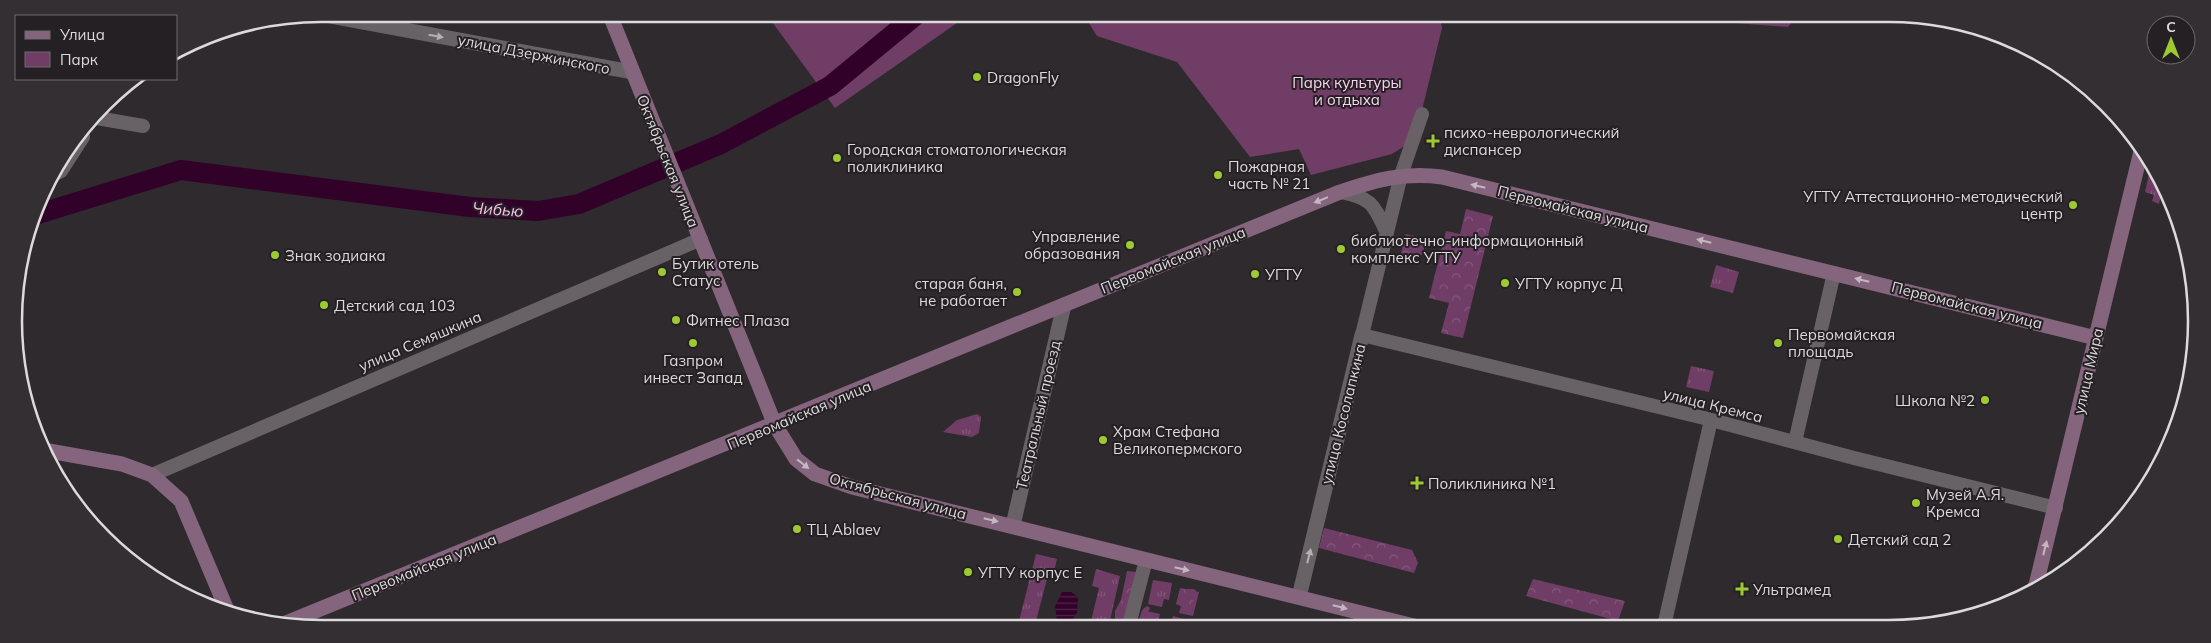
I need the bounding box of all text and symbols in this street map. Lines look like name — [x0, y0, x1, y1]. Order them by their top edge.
legend — [15, 15, 178, 80]
north arrow — [2146, 15, 2196, 65]
text: С — [2166, 18, 2176, 36]
text: Улица — [59, 25, 105, 44]
street label: улица Дзержинского — [456, 30, 612, 78]
one-way arrow — [429, 32, 445, 40]
text: Парк — [60, 50, 99, 69]
place label: DragonFly — [987, 68, 1059, 87]
marker: DragonFly — [971, 71, 983, 83]
park label: Парк культуры и отдыха — [1292, 73, 1402, 109]
street label: Октябрьская улица — [633, 92, 703, 230]
place label: психо-неврологический диспансер — [1444, 123, 1620, 159]
marker: психо-неврологический диспансер — [1426, 134, 1440, 148]
place label: Городская стоматологическая поликлиника — [847, 140, 1067, 176]
marker: Городская стоматологическая поликлиника — [831, 152, 843, 164]
place label: Пожарная часть № 21 — [1228, 157, 1310, 193]
marker: Пожарная часть № 21 — [1212, 169, 1224, 181]
street label: Первомайская улица — [1496, 181, 1650, 237]
one-way arrow — [1471, 182, 1486, 190]
place label: УГТУ Аттестационно-методический центр — [1802, 187, 2063, 223]
one-way arrow — [1314, 196, 1328, 204]
water label: Чибью — [472, 197, 524, 221]
marker: УГТУ Аттестационно-методический центр — [2067, 199, 2079, 211]
street label: Первомайская улица — [1098, 222, 1248, 298]
place label: Управление образования — [1024, 227, 1120, 263]
place label: библиотечно-информационный комплекс УГТУ — [1351, 231, 1584, 267]
one-way arrow — [1697, 237, 1712, 245]
marker: Управление образования — [1124, 239, 1136, 251]
marker: библиотечно-информационный комплекс УГТУ — [1335, 243, 1347, 255]
place label: Знак зодиака — [285, 246, 386, 265]
marker: Знак зодиака — [269, 249, 281, 261]
place label: Бутик отель Статус — [672, 254, 759, 290]
place label: УГТУ — [1264, 265, 1302, 284]
marker: Бутик отель Статус — [656, 266, 668, 278]
marker: УГТУ — [1249, 268, 1261, 280]
place label: старая баня, не работает — [914, 274, 1007, 310]
place label: УГТУ корпус Д — [1514, 274, 1623, 293]
one-way arrow — [1855, 276, 1870, 284]
marker: УГТУ корпус Д — [1499, 277, 1511, 289]
street label: Первомайская улица — [1890, 277, 2044, 333]
marker: старая баня, не работает — [1011, 286, 1023, 298]
place label: Детский сад 103 — [334, 296, 455, 315]
marker: Детский сад 103 — [318, 299, 330, 311]
street label: улица Семяшкина — [356, 307, 484, 375]
place label: Фитнес Плаза — [686, 311, 790, 330]
marker: Фитнес Плаза — [670, 314, 682, 326]
place label: Первомайская площадь — [1788, 325, 1895, 361]
street label: улица Мира — [2069, 326, 2107, 416]
marker: Газпром инвест Запад — [687, 337, 699, 349]
marker: Первомайская площадь — [1772, 337, 1784, 349]
street label: Театральный проезд — [1012, 339, 1064, 491]
street label: улица Косолапкина — [1316, 342, 1370, 486]
place label: Газпром инвест Запад — [643, 351, 743, 387]
street label: Первомайская улица — [724, 376, 874, 454]
street label: улица Кремса — [1661, 383, 1765, 427]
place label: Школа №2 — [1895, 391, 1975, 410]
marker: Школа №2 — [1979, 394, 1991, 406]
place label: Храм Стефана Великопермского — [1113, 422, 1242, 458]
marker: Храм Стефана Великопермского — [1097, 434, 1109, 446]
one-way arrow — [796, 459, 810, 469]
street label: Октябрьская улица — [827, 469, 969, 523]
place label: Поликлиника №1 — [1428, 474, 1556, 493]
marker: Поликлиника №1 — [1410, 476, 1424, 490]
place label: Музей А.Я. Кремса — [1926, 485, 2004, 521]
marker: Музей А.Я. Кремса — [1910, 497, 1922, 509]
one-way arrow — [983, 516, 998, 524]
place label: ТЦ Ablaev — [807, 520, 881, 539]
marker: ТЦ Ablaev — [791, 523, 803, 535]
street label: Первомайская улица — [349, 529, 499, 605]
place label: Детский сад 2 — [1848, 530, 1951, 549]
marker: Детский сад 2 — [1832, 533, 1844, 545]
one-way arrow — [2042, 541, 2050, 556]
one-way arrow — [1305, 548, 1313, 563]
place label: УГТУ корпус Е — [977, 563, 1083, 582]
one-way arrow — [1175, 565, 1190, 573]
marker: УГТУ корпус Е — [962, 566, 974, 578]
place label: Ультрамед — [1752, 580, 1831, 599]
marker: Ультрамед — [1735, 582, 1749, 596]
one-way arrow — [1333, 603, 1348, 611]

